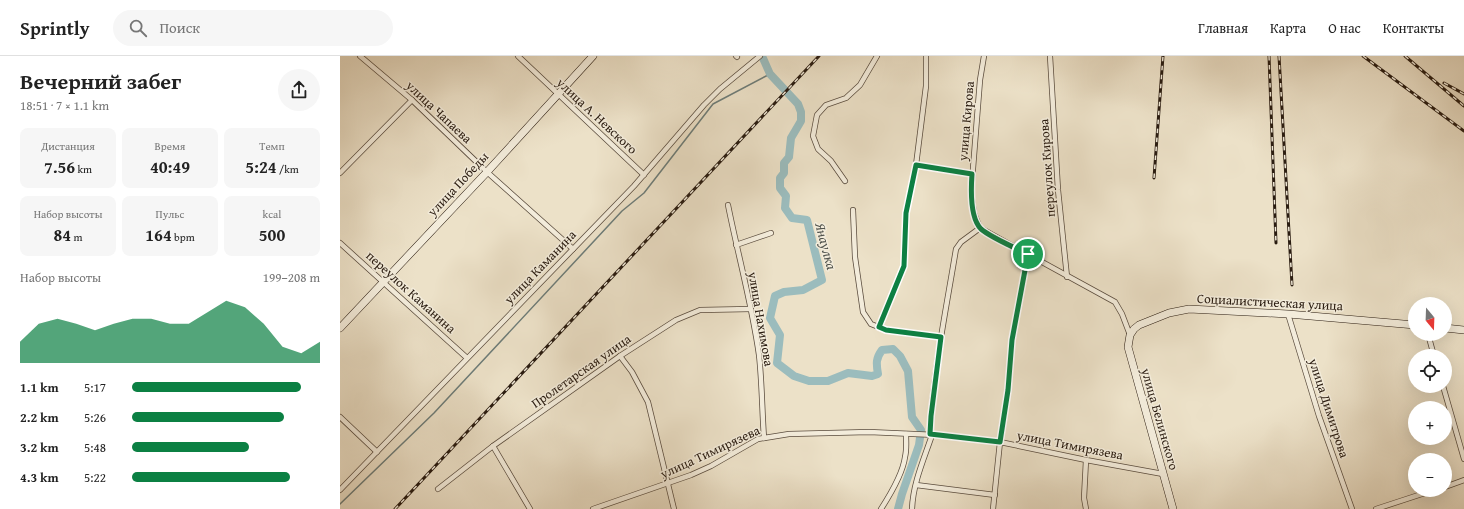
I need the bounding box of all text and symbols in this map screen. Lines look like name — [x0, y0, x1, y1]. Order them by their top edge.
search box — [113, 10, 393, 46]
text: Sprintly — [20, 14, 89, 42]
icon: search — [127, 17, 149, 39]
text: Поиск — [159, 17, 200, 38]
text: Главная — [1198, 18, 1248, 38]
text: Карта — [1270, 18, 1306, 38]
text: О нас — [1328, 18, 1361, 38]
text: Контакты — [1383, 18, 1444, 38]
text: Вечерний забег — [20, 65, 181, 97]
button: share — [278, 69, 320, 111]
street label: улица А. Невского — [552, 73, 642, 159]
street label: улица Чапаева — [401, 76, 477, 148]
street label: улица Кирова — [953, 80, 979, 163]
text: 18:51 · 7 × 1.1 km — [20, 96, 109, 115]
street label: переулок Кирова — [1034, 117, 1060, 218]
text: Дистанция — [41, 138, 95, 154]
text: Время — [155, 138, 185, 154]
text: Темп — [259, 138, 285, 154]
street label: улица Победы — [422, 148, 493, 221]
text: 7.56 — [44, 154, 75, 179]
text: 40:49 — [150, 154, 190, 179]
text: 5:24 — [245, 154, 277, 179]
text: km — [75, 161, 92, 177]
text: /km — [277, 161, 299, 177]
text: Набор высоты — [34, 206, 102, 222]
text: Пульс — [156, 206, 184, 222]
text: kcal — [263, 206, 281, 222]
water label: Янаулка — [810, 219, 842, 272]
text: 84 — [53, 222, 71, 247]
text: 164 — [145, 222, 172, 247]
text: 500 — [259, 222, 285, 247]
street label: улица Каманина — [499, 225, 581, 309]
text: m — [71, 229, 83, 245]
text: bpm — [172, 229, 195, 245]
pin — [1011, 237, 1045, 271]
icon: arrive — [1017, 243, 1039, 265]
street label: переулок Каманина — [362, 246, 461, 338]
text: Набор высоты — [20, 268, 101, 287]
text: 199–208 m — [263, 268, 320, 287]
street label: улица Нахимова — [743, 269, 779, 369]
street label: Социалистическая улица — [1197, 289, 1344, 315]
north arrow — [1408, 297, 1452, 341]
map controls — [1408, 297, 1452, 497]
street label: Пролетарская улица — [527, 329, 635, 413]
button: locate — [1408, 349, 1452, 393]
street label: улица Димитрова — [1304, 355, 1354, 461]
street label: улица Белинского — [1136, 365, 1184, 473]
text: 1.1 km — [20, 378, 59, 397]
text: 5:17 — [84, 378, 106, 397]
button: + — [1408, 401, 1452, 445]
text: 2.2 km — [20, 408, 59, 427]
text: 5:26 — [84, 408, 106, 427]
street label: улица Тимирязева — [656, 420, 764, 484]
street label: улица Тимирязева — [1014, 425, 1126, 465]
text: 3.2 km — [20, 438, 59, 457]
text: 5:48 — [84, 438, 106, 457]
button: − — [1408, 453, 1452, 497]
text: 4.3 km — [20, 468, 59, 487]
text: 5:22 — [84, 468, 106, 487]

